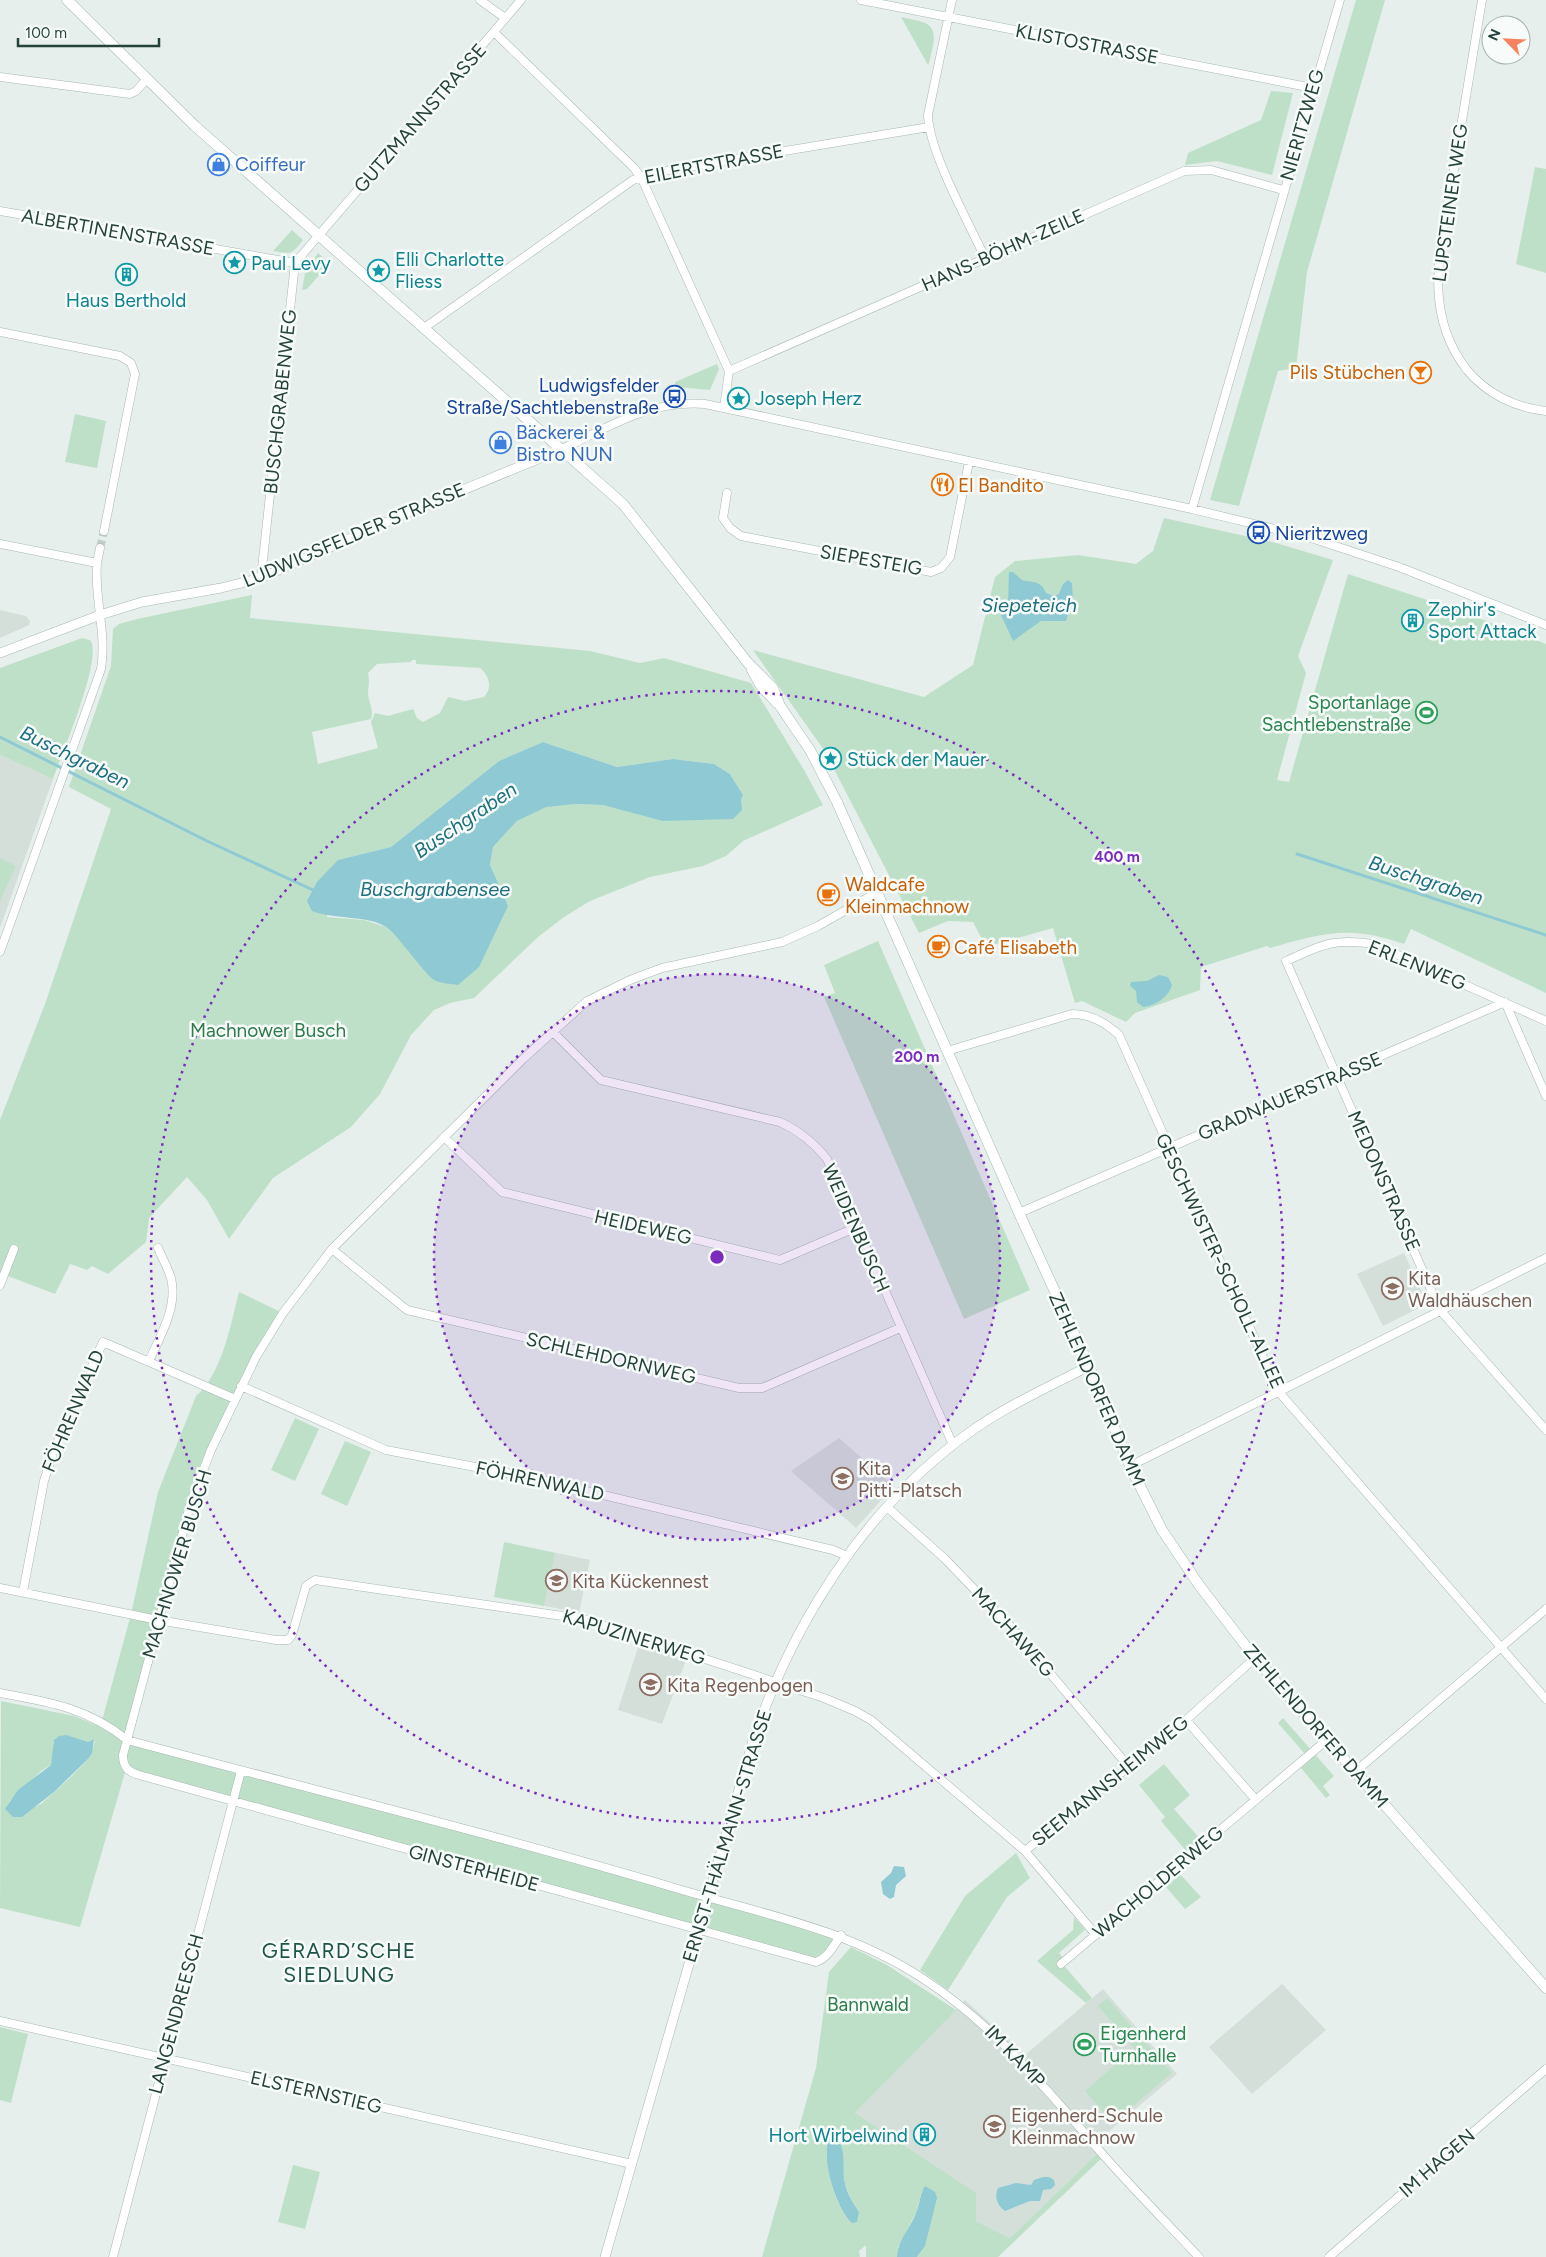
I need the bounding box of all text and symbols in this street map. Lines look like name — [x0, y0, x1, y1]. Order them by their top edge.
scale bar — [18, 15, 159, 47]
north arrow — [1481, 15, 1531, 65]
street label: KLISTOSTRASSE — [1014, 19, 1160, 69]
text: 100 m — [25, 24, 67, 42]
text: N — [1485, 27, 1505, 43]
street label: GUTZMANNSTRASSE — [349, 39, 491, 197]
street label: NIERITZWEG — [1275, 67, 1329, 183]
street label: LUPSTEINER WEG — [1428, 123, 1472, 283]
street label: EILERTSTRASSE — [642, 139, 786, 189]
shop icon: Coiffeur — [207, 152, 231, 176]
place label: Coiffeur — [235, 153, 306, 176]
street label: ALBERTINENSTRASSE — [20, 204, 216, 260]
street label: HANS-BÖHM-ZEILE — [918, 204, 1088, 296]
place label: Elli Charlotte Fliess — [395, 248, 504, 293]
place icon: Paul Levy — [223, 251, 247, 275]
place label: Paul Levy — [251, 252, 331, 275]
place icon: Elli Charlotte Fliess — [367, 258, 391, 282]
building icon: Haus Berthold — [114, 262, 138, 286]
place label: Haus Berthold — [66, 289, 186, 312]
street label: BUSCHGRABENWEG — [259, 309, 301, 495]
bar icon: Pils Stübchen — [1409, 360, 1433, 384]
place label: Pils Stübchen — [1289, 361, 1405, 384]
place label: Ludwigsfelder Straße/Sachtlebenstraße — [446, 374, 660, 419]
bus stop icon: Ludwigsfelder Straße/Sachtlebenstraße — [663, 384, 687, 408]
place icon: Joseph Herz — [727, 386, 751, 410]
place label: Joseph Herz — [755, 387, 862, 410]
place label: Bäckerei & Bistro NUN — [516, 421, 613, 466]
shop icon: Bäckerei & Bistro NUN — [488, 431, 512, 455]
restaurant icon: El Bandito — [930, 473, 954, 497]
place label: El Bandito — [958, 474, 1044, 497]
street label: LUDWIGSFELDER STRASSE — [239, 478, 469, 592]
bus stop icon: Nieritzweg — [1247, 521, 1271, 545]
place label: Nieritzweg — [1275, 522, 1368, 545]
street label: SIEPESTEIG — [818, 540, 924, 580]
water label: Siepeteich — [981, 593, 1077, 617]
place label: Zephir's Sport Attack — [1428, 598, 1537, 643]
building icon: Zephir's Sport Attack — [1400, 608, 1424, 632]
place label: Sportanlage Sachtlebenstraße — [1262, 691, 1411, 736]
sports icon: Sportanlage Sachtlebenstraße — [1415, 701, 1439, 725]
water label: Buschgraben — [16, 720, 134, 794]
place icon: Stück der Mauer — [819, 747, 843, 771]
place label: Stück der Mauer — [847, 748, 987, 771]
water label: Buschgraben — [409, 777, 521, 863]
text: 400 m — [1094, 848, 1140, 866]
water label: Buschgraben — [1366, 850, 1486, 910]
place label: Waldcafe Kleinmachnow — [845, 873, 969, 918]
water label: Buschgrabensee — [360, 877, 510, 901]
cafe icon: Waldcafe Kleinmachnow — [817, 883, 841, 907]
cafe icon: Café Elisabeth — [926, 935, 950, 959]
street label: ERLENWEG — [1365, 935, 1469, 995]
place label: Café Elisabeth — [954, 936, 1077, 959]
park label: Machnower Busch — [190, 1019, 346, 1042]
street label: GRADNAUERSTRASSE — [1194, 1047, 1386, 1145]
text: 200 m — [895, 1048, 939, 1066]
street label: MEDONSTRASSE — [1343, 1107, 1425, 1255]
street label: GESCHWISTER-SCHOLL-ALLEE — [1151, 1130, 1289, 1392]
street label: WEIDENBUSCH — [817, 1160, 895, 1296]
street label: HEIDEWEG — [592, 1205, 694, 1249]
centre of rings — [708, 1248, 726, 1266]
place label: Kita Waldhäuschen — [1408, 1267, 1532, 1312]
school or university icon: Kita Waldhäuschen — [1380, 1277, 1404, 1301]
street label: ZEHLENDORFER DAMM — [1044, 1289, 1150, 1489]
street label: SCHLEHDORNWEG — [524, 1327, 698, 1389]
street label: FÖHRENWALD — [37, 1346, 109, 1476]
street label: FÖHRENWALD — [474, 1456, 606, 1506]
place label: Kita Pitti-Platsch — [858, 1457, 962, 1502]
street label: MACHNOWER BUSCH — [137, 1467, 217, 1661]
school or university icon: Kita Pitti-Platsch — [830, 1467, 854, 1491]
school or university icon: Kita Kückennest — [544, 1569, 568, 1593]
place label: Kita Kückennest — [572, 1570, 709, 1593]
street label: MACHAWEG — [967, 1582, 1059, 1682]
street label: KAPUZINERWEG — [560, 1604, 708, 1670]
street label: ZEHLENDORFER DAMM — [1239, 1639, 1393, 1813]
school or university icon: Kita Regenbogen — [639, 1673, 663, 1697]
place label: Kita Regenbogen — [667, 1674, 813, 1697]
street label: ERNST-THÄLMANN-STRASSE — [678, 1707, 776, 1965]
street label: SEEMANNSHEIMWEG — [1027, 1711, 1193, 1851]
street label: WACHOLDERWEG — [1088, 1821, 1228, 1943]
street label: GINSTERHEIDE — [406, 1840, 542, 1896]
street label: LANGENDREESCH — [144, 1931, 208, 2097]
district label: GÉRARD’SCHE SIEDLUNG — [262, 1938, 416, 1987]
park label: Bannwald — [827, 1993, 909, 2016]
street label: IM KAMP — [980, 2020, 1050, 2092]
place label: Eigenherd Turnhalle — [1100, 2022, 1186, 2067]
sports icon: Eigenherd Turnhalle — [1072, 2032, 1096, 2056]
street label: ELSTERNSTIEG — [248, 2066, 384, 2118]
place label: Eigenherd-Schule Kleinmachnow — [1011, 2104, 1163, 2149]
school or university icon: Eigenherd-Schule Kleinmachnow — [983, 2114, 1007, 2138]
building icon: Hort Wirbelwind — [912, 2123, 936, 2147]
place label: Hort Wirbelwind — [769, 2124, 908, 2147]
street label: IM HAGEN — [1394, 2124, 1480, 2202]

